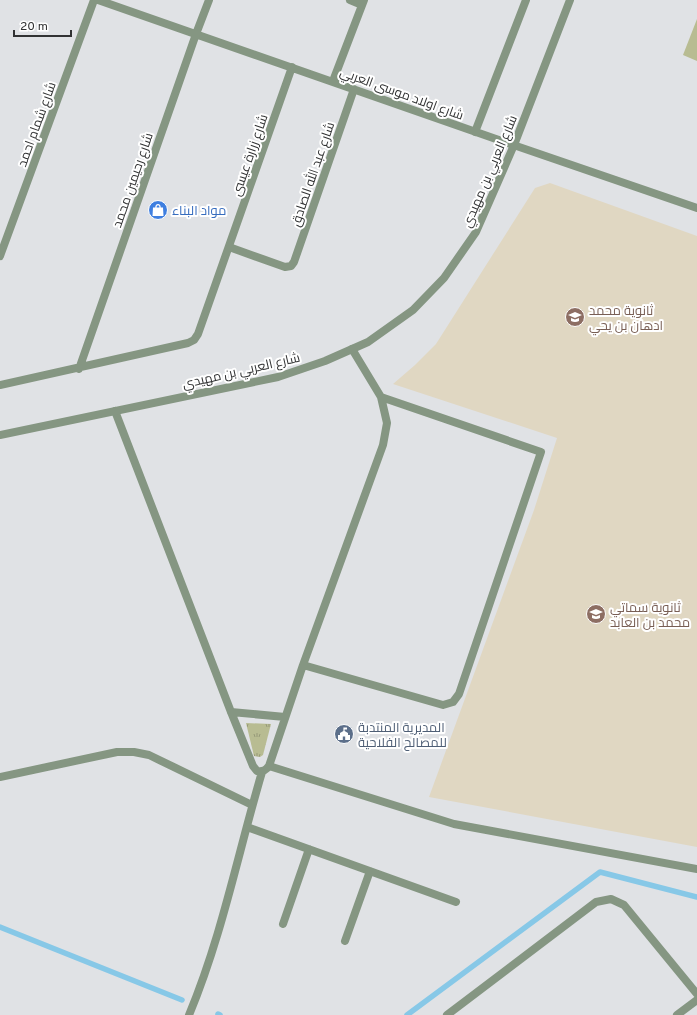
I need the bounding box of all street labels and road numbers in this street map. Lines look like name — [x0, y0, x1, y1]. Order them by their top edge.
street label: شارع اولاد موسى العربي — [337, 65, 465, 126]
street label: شارع شمام احمد — [15, 80, 61, 169]
street label: شارع زرارة عيسى — [229, 113, 272, 199]
street label: شارع العربي بن مهيدي — [460, 113, 523, 231]
street label: شارع عبد الله الصادق — [287, 120, 339, 229]
street label: شارع رحيمين محمد — [110, 131, 158, 230]
street label: شارع العربي بن مهيدي — [181, 351, 302, 394]

